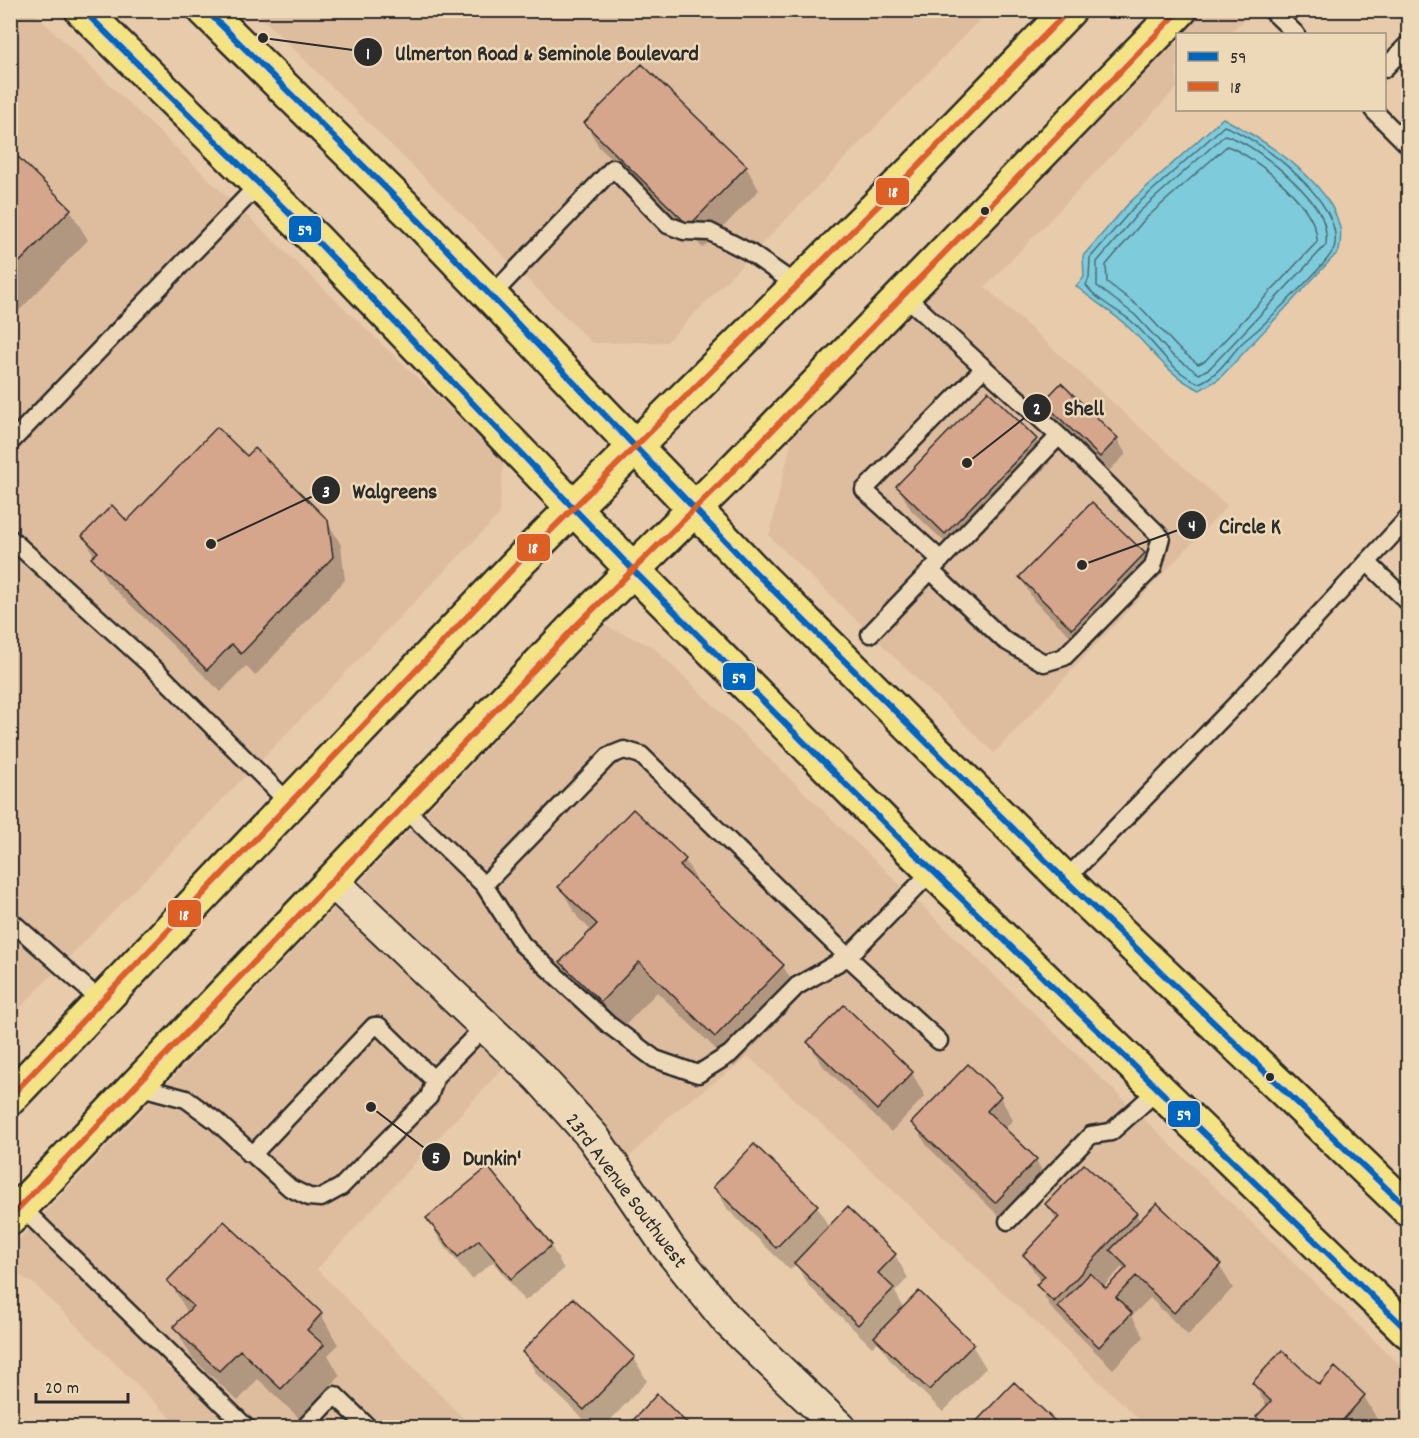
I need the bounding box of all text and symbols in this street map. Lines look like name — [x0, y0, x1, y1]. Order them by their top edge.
callout: Ulmerton Road & Seminole Boulevard — [353, 32, 711, 72]
legend — [1176, 33, 1386, 111]
text: Ulmerton Road & Seminole Boulevard — [395, 40, 699, 71]
text: 1 — [366, 43, 370, 68]
text: 59 — [1230, 47, 1247, 72]
text: 18 — [1230, 77, 1241, 102]
line badge: 18 — [875, 177, 910, 206]
text: 18 — [888, 182, 899, 205]
unlabelled marker — [979, 205, 991, 217]
line badge: 59 — [288, 215, 322, 243]
text: 59 — [298, 220, 312, 243]
callout: Shell — [1022, 388, 1116, 428]
text: Shell — [1064, 395, 1105, 426]
text: 2 — [1033, 398, 1041, 423]
callout: Walgreens — [311, 470, 450, 510]
text: Walgreens — [353, 478, 437, 509]
text: 3 — [322, 481, 330, 506]
callout: Circle K — [1177, 505, 1293, 545]
text: Circle K — [1219, 513, 1281, 544]
text: 4 — [1188, 515, 1196, 540]
line badge: 18 — [516, 533, 551, 562]
text: 18 — [528, 538, 539, 561]
line badge: 59 — [722, 662, 756, 691]
text: 59 — [732, 668, 746, 691]
line badge: 18 — [167, 899, 202, 928]
text: 18 — [179, 905, 190, 928]
unlabelled marker — [1264, 1071, 1276, 1083]
line badge: 59 — [1167, 1100, 1201, 1128]
text: 59 — [1177, 1105, 1191, 1128]
street label: 23rd Avenue Southwest — [556, 1108, 693, 1276]
callout: Dunkin' — [421, 1137, 533, 1177]
text: Dunkin' — [463, 1145, 521, 1176]
text: 5 — [432, 1147, 440, 1172]
scale bar — [36, 1366, 128, 1404]
text: 20 m — [45, 1377, 79, 1402]

